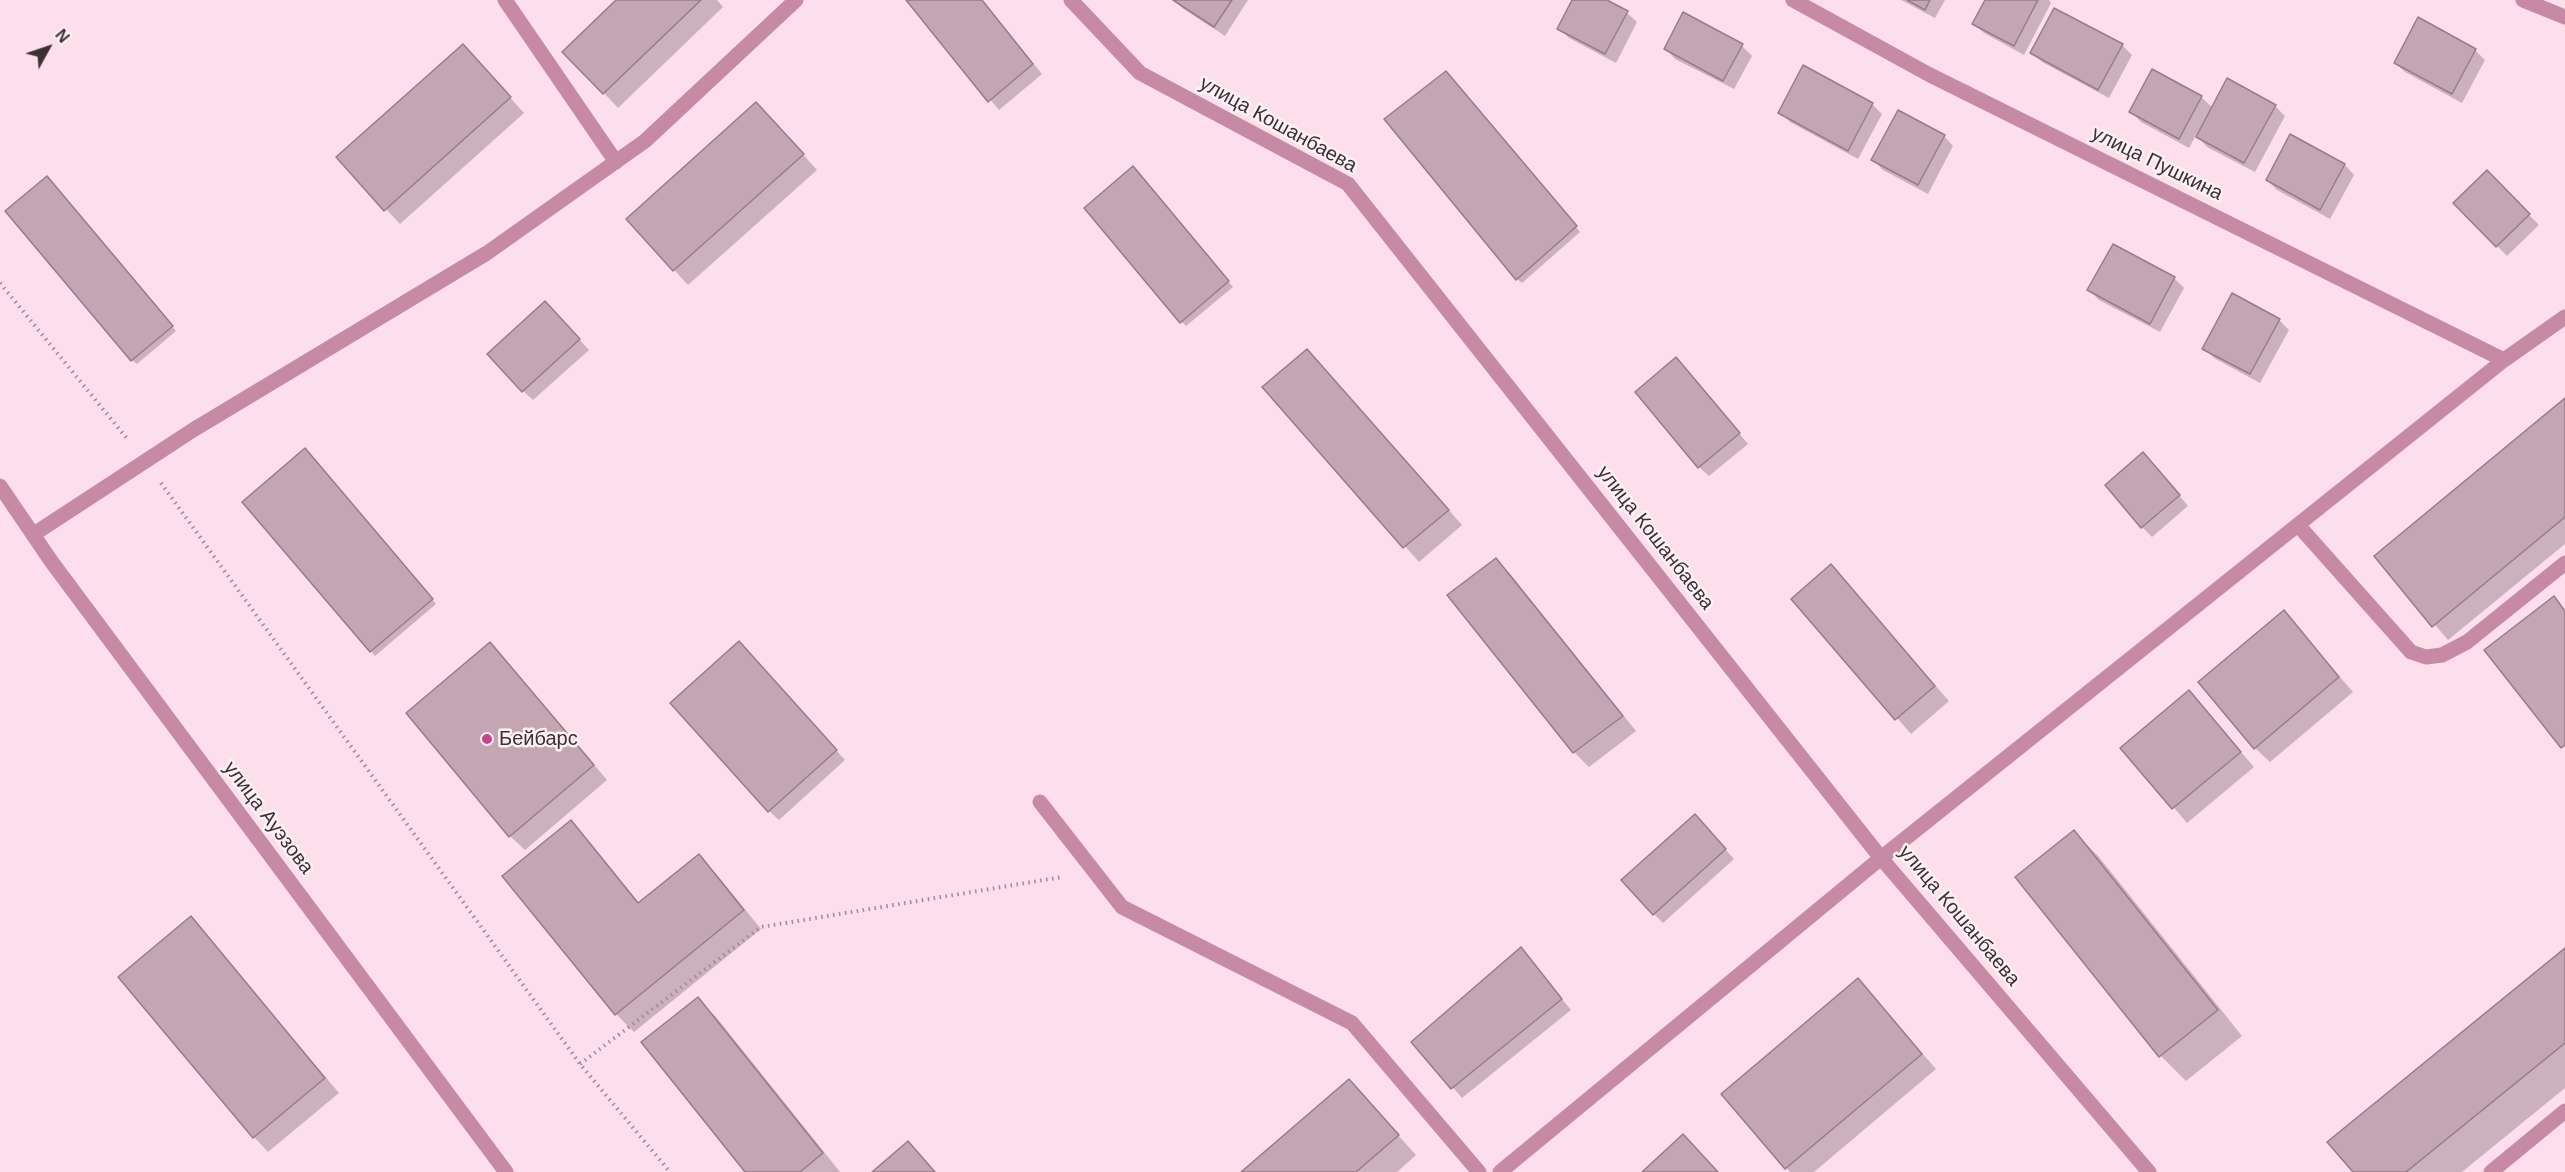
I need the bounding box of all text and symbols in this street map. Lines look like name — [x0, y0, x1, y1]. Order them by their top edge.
north arrow — [18, 18, 78, 78]
text: N — [52, 26, 72, 46]
street label: улица Кошанбаева — [1195, 72, 1361, 178]
street label: улица Пушкина — [2087, 122, 2227, 206]
street label: улица Кошанбаева — [1591, 461, 1719, 615]
place label: Бейбарс — [499, 727, 578, 751]
marker: Бейбарс — [480, 732, 494, 746]
street label: улица Ауэзова — [218, 757, 318, 879]
street label: улица Кошанбаева — [1893, 841, 2025, 991]

